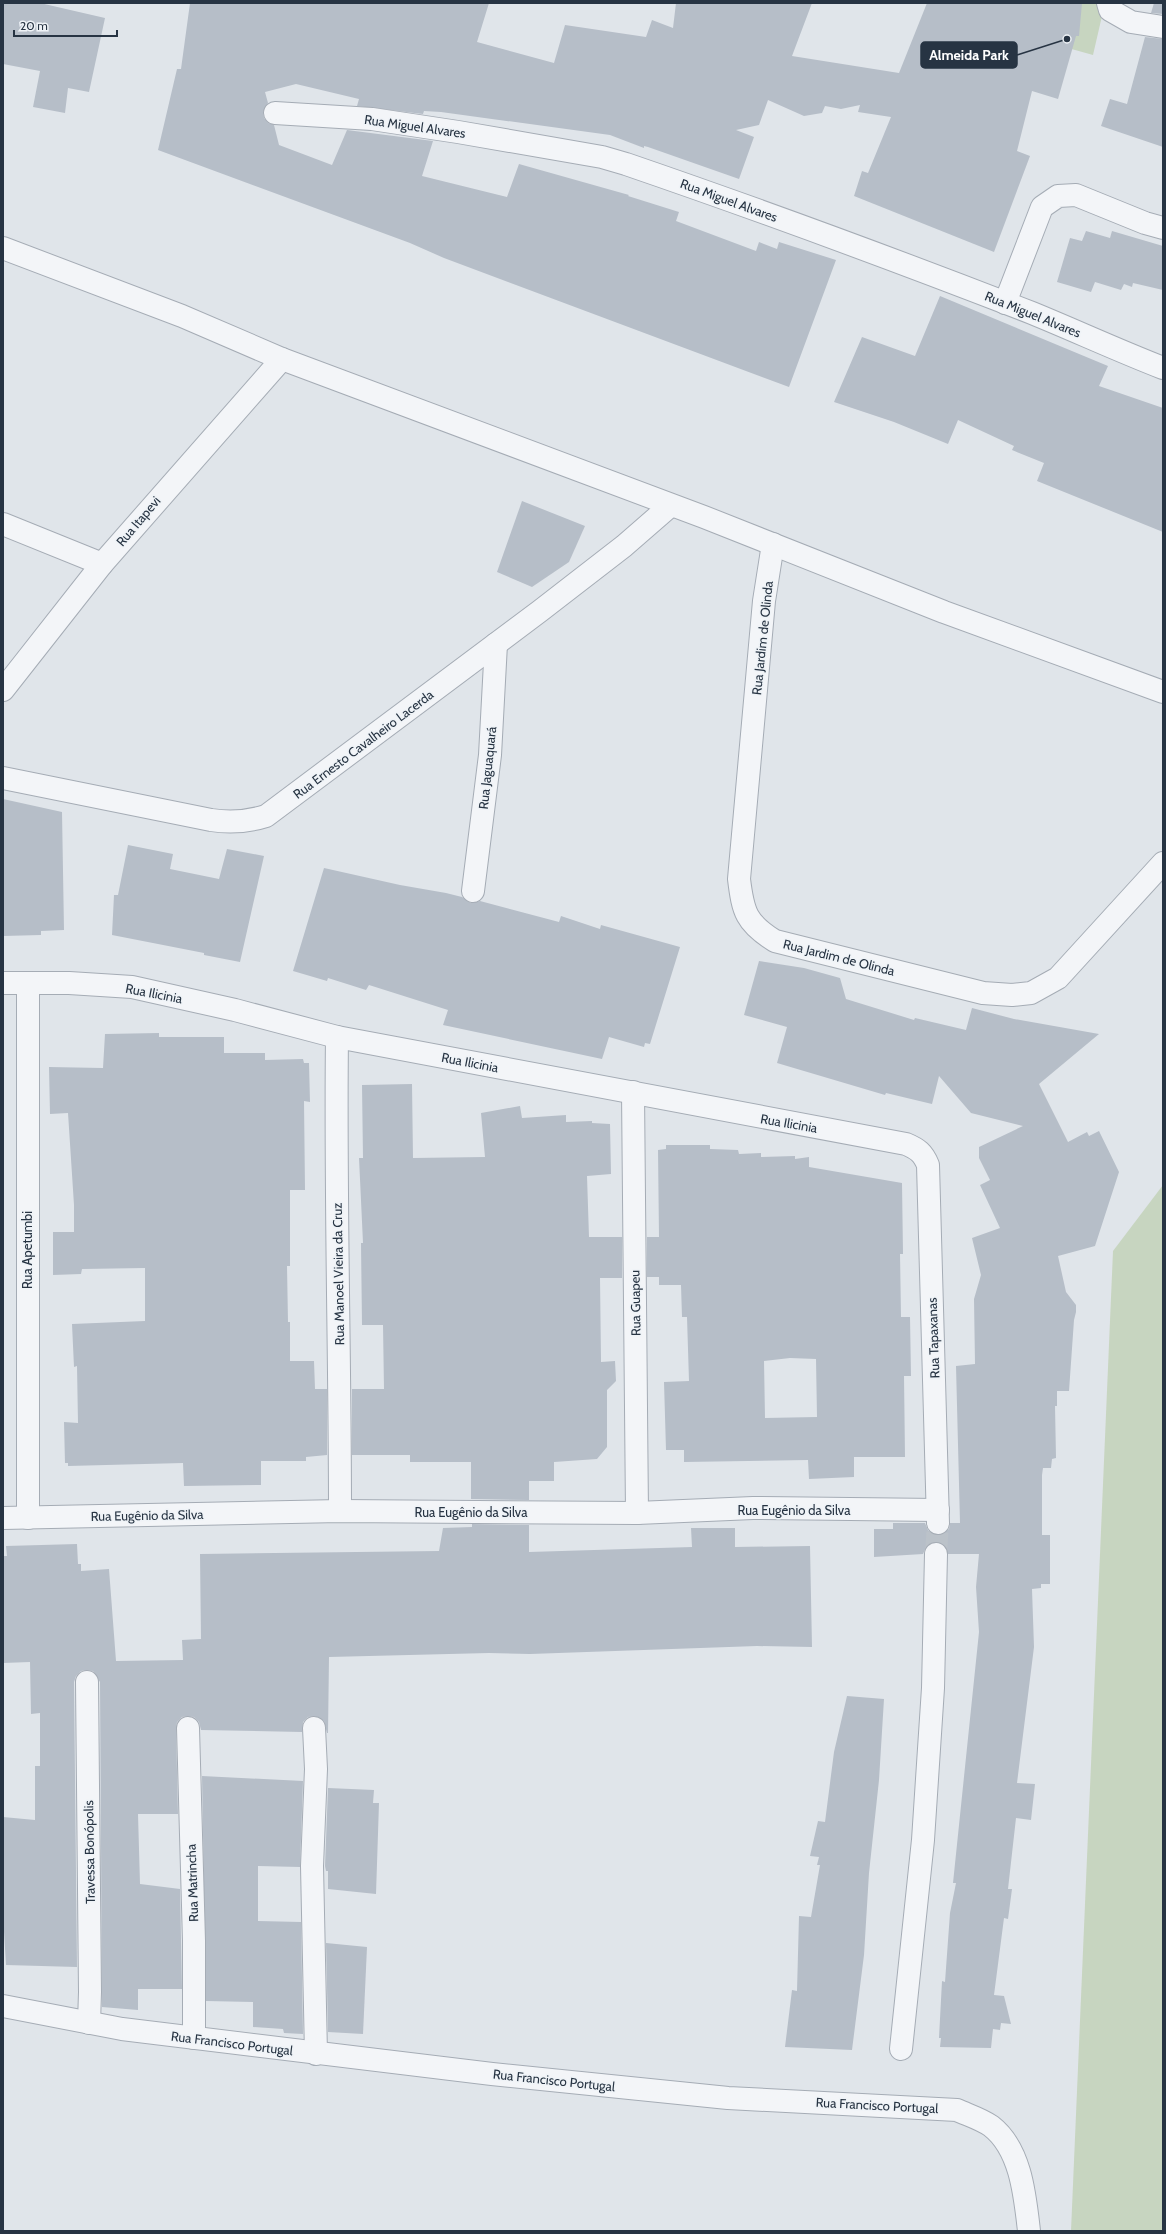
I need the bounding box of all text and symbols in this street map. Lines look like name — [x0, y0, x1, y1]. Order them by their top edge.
scale bar — [14, 12, 117, 38]
text: 20 m — [20, 18, 48, 33]
callout: Almeida Park — [921, 42, 1017, 68]
text: Almeida Park — [929, 46, 1009, 64]
street label: Rua Miguel Alvares — [363, 111, 467, 141]
street label: Rua Miguel Alvares — [678, 175, 780, 225]
street label: Rua Miguel Alvares — [983, 287, 1084, 341]
street label: Rua Itapevi — [112, 493, 164, 549]
street label: Rua Jardim de Olinda — [748, 579, 776, 696]
street label: Rua Ernesto Cavalheiro Lacerda — [290, 686, 437, 802]
street label: Rua Jaguaquará — [475, 725, 499, 810]
street label: Rua Jardim de Olinda — [781, 935, 897, 979]
street label: Rua Ilicinia — [124, 980, 185, 1006]
street label: Rua Ilicinia — [440, 1049, 501, 1075]
street label: Rua Ilicinia — [759, 1110, 819, 1136]
street label: Rua Manoel Vieira da Cruz — [329, 1203, 347, 1345]
street label: Rua Apetumbi — [19, 1211, 35, 1289]
street label: Rua Guapeu — [626, 1270, 644, 1336]
street label: Rua Tapaxanas — [924, 1297, 942, 1379]
street label: Rua Eugênio da Silva — [738, 1502, 851, 1518]
street label: Rua Eugênio da Silva — [415, 1504, 528, 1520]
street label: Rua Eugênio da Silva — [90, 1506, 204, 1524]
street label: Travessa Bonópolis — [80, 1799, 98, 1904]
street label: Rua Matrincha — [183, 1843, 201, 1922]
street label: Rua Francisco Portugal — [170, 2028, 294, 2058]
street label: Rua Francisco Portugal — [492, 2066, 616, 2094]
street label: Rua Francisco Portugal — [815, 2094, 939, 2116]

